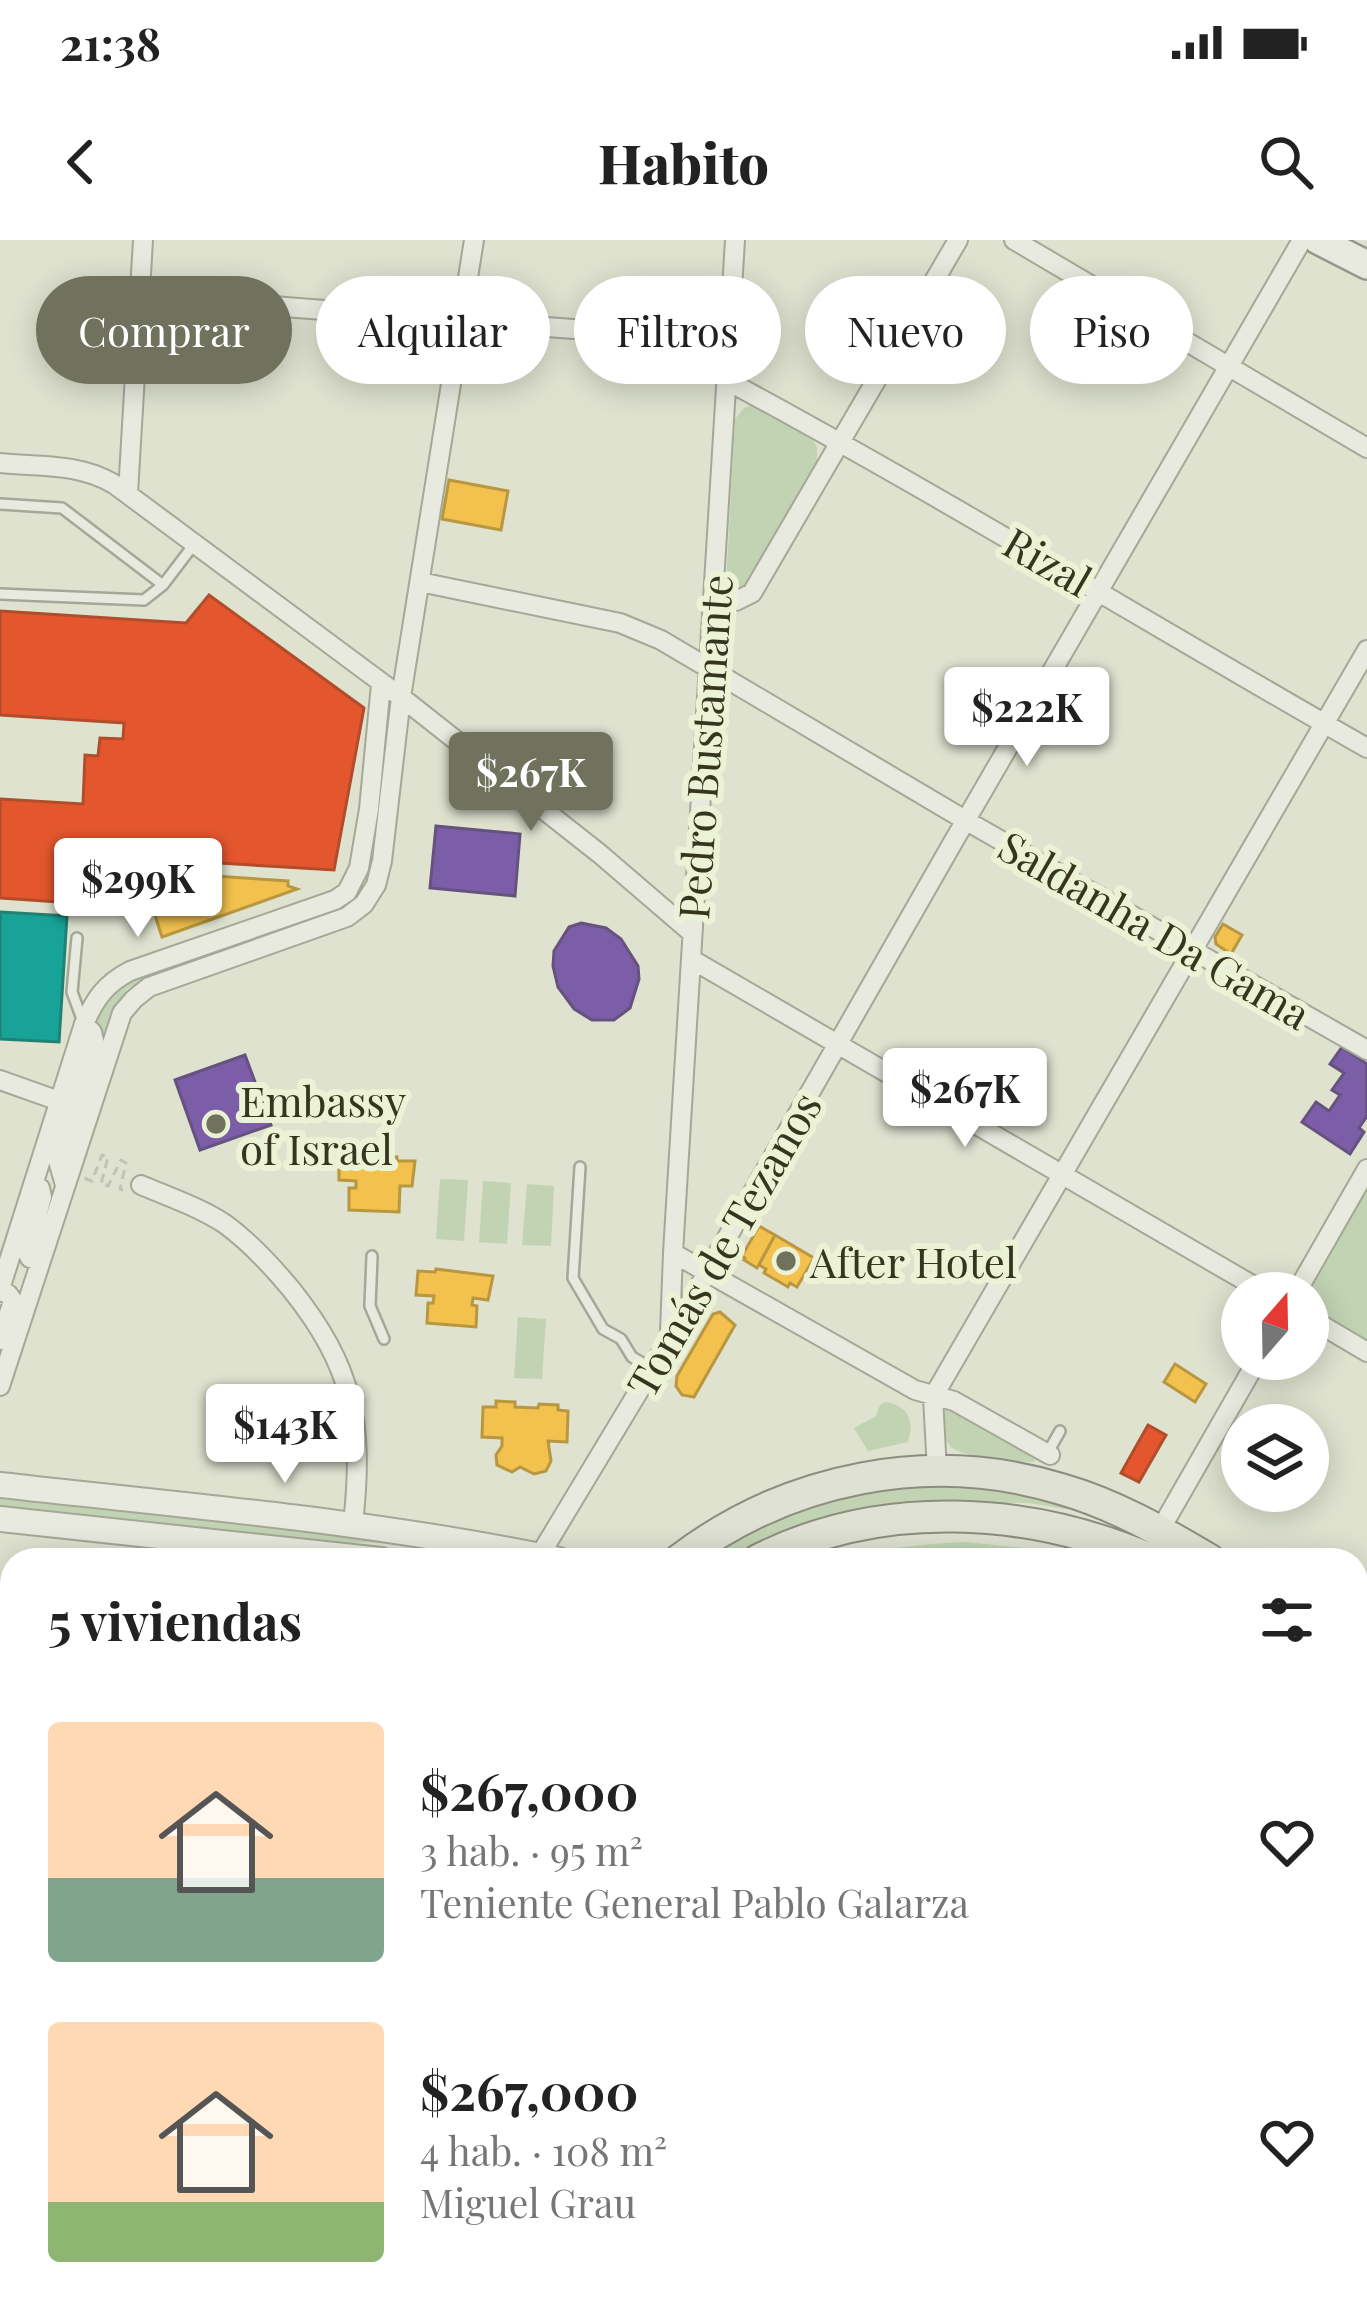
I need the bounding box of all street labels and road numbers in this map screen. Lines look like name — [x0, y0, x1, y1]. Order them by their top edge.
street label: Rizal — [994, 514, 1102, 608]
street label: Pedro Bustamante — [664, 573, 744, 921]
street label: Saldanha Da Gama — [989, 817, 1321, 1041]
street label: Tomás de Tezanos — [613, 1081, 833, 1407]

